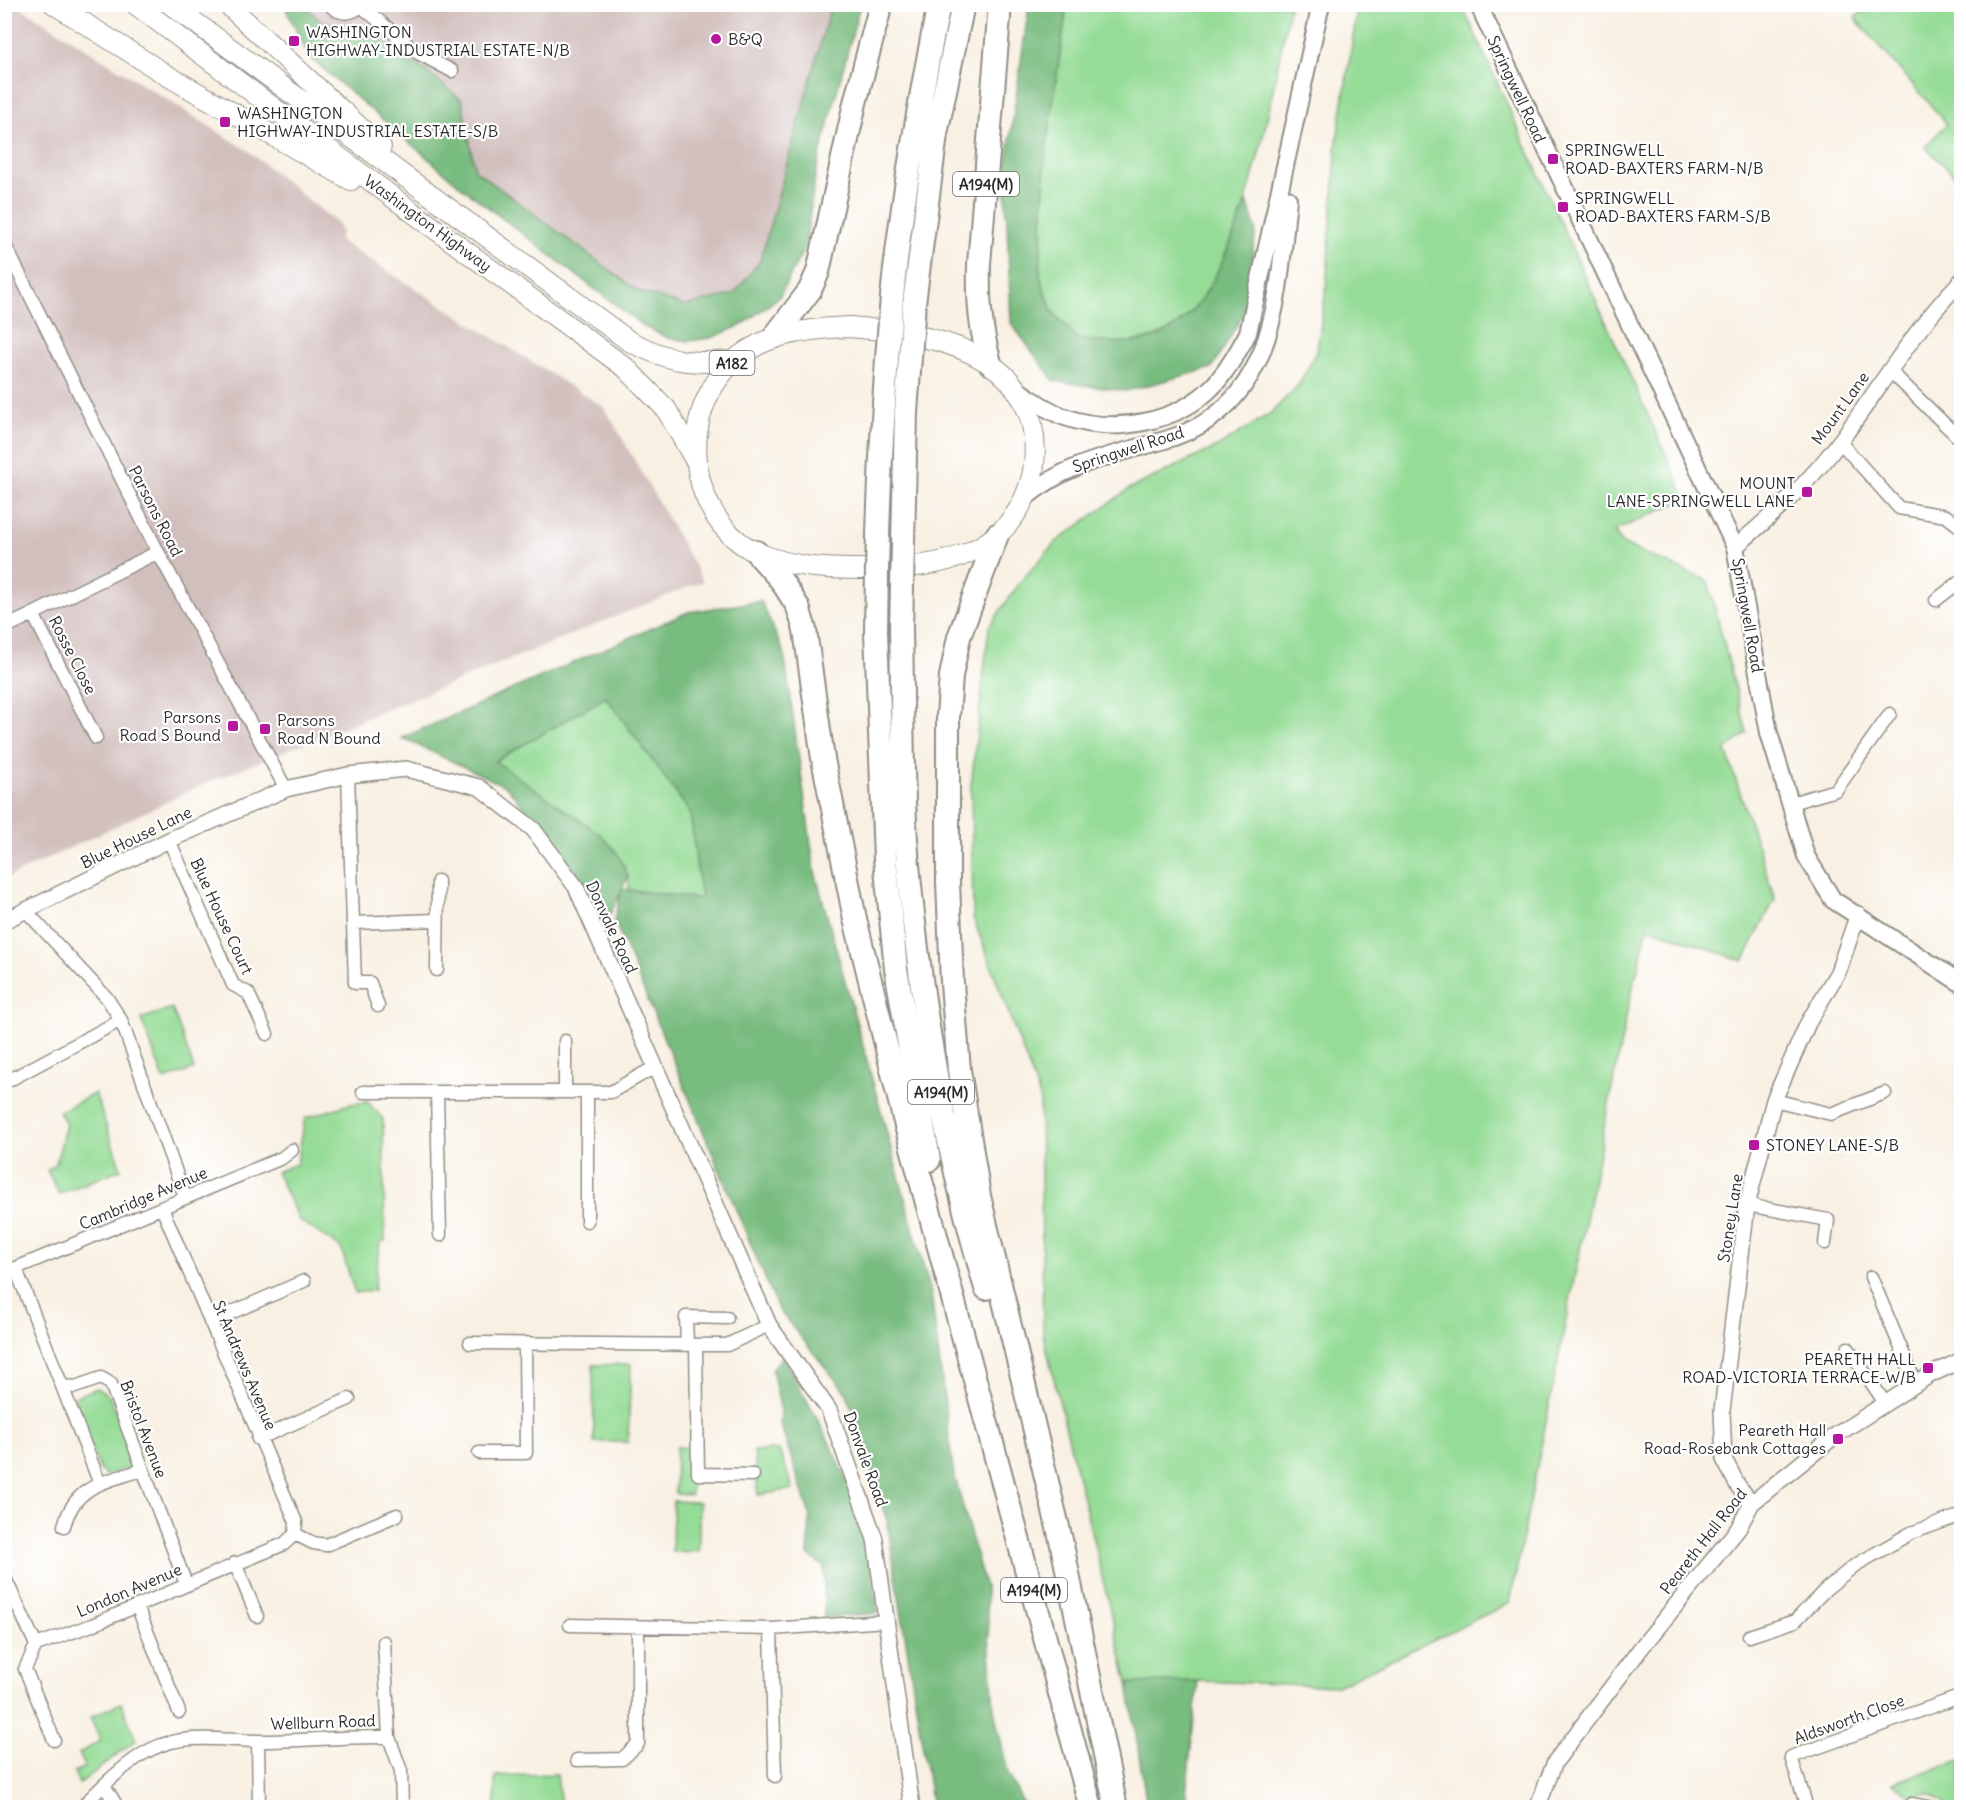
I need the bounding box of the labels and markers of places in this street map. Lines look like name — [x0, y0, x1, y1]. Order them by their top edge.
place label: WASHINGTON HIGHWAY-INDUSTRIAL ESTATE-N/B — [306, 22, 570, 60]
place label: B&Q — [728, 29, 763, 49]
marker: B&Q — [709, 32, 723, 46]
marker: WASHINGTON HIGHWAY-INDUSTRIAL ESTATE-N/B — [287, 34, 301, 48]
place label: WASHINGTON HIGHWAY-INDUSTRIAL ESTATE-S/B — [237, 103, 498, 141]
marker: WASHINGTON HIGHWAY-INDUSTRIAL ESTATE-S/B — [218, 115, 232, 129]
place label: SPRINGWELL ROAD-BAXTERS FARM-N/B — [1565, 140, 1763, 178]
marker: SPRINGWELL ROAD-BAXTERS FARM-N/B — [1546, 152, 1560, 166]
place label: SPRINGWELL ROAD-BAXTERS FARM-S/B — [1575, 188, 1771, 226]
marker: SPRINGWELL ROAD-BAXTERS FARM-S/B — [1556, 200, 1570, 214]
place label: MOUNT LANE-SPRINGWELL LANE — [1607, 473, 1795, 511]
marker: MOUNT LANE-SPRINGWELL LANE — [1800, 485, 1814, 499]
place label: Parsons Road S Bound — [119, 707, 221, 745]
place label: Parsons Road N Bound — [277, 710, 381, 748]
marker: Parsons Road S Bound — [226, 719, 240, 733]
marker: Parsons Road N Bound — [258, 722, 272, 736]
place label: STONEY LANE-S/B — [1766, 1135, 1899, 1155]
marker: STONEY LANE-S/B — [1747, 1138, 1761, 1152]
place label: PEARETH HALL ROAD-VICTORIA TERRACE-W/B — [1682, 1349, 1916, 1387]
marker: PEARETH HALL ROAD-VICTORIA TERRACE-W/B — [1921, 1361, 1935, 1375]
place label: Peareth Hall Road-Rosebank Cottages — [1644, 1420, 1826, 1458]
marker: Peareth Hall Road-Rosebank Cottages — [1831, 1432, 1845, 1446]

